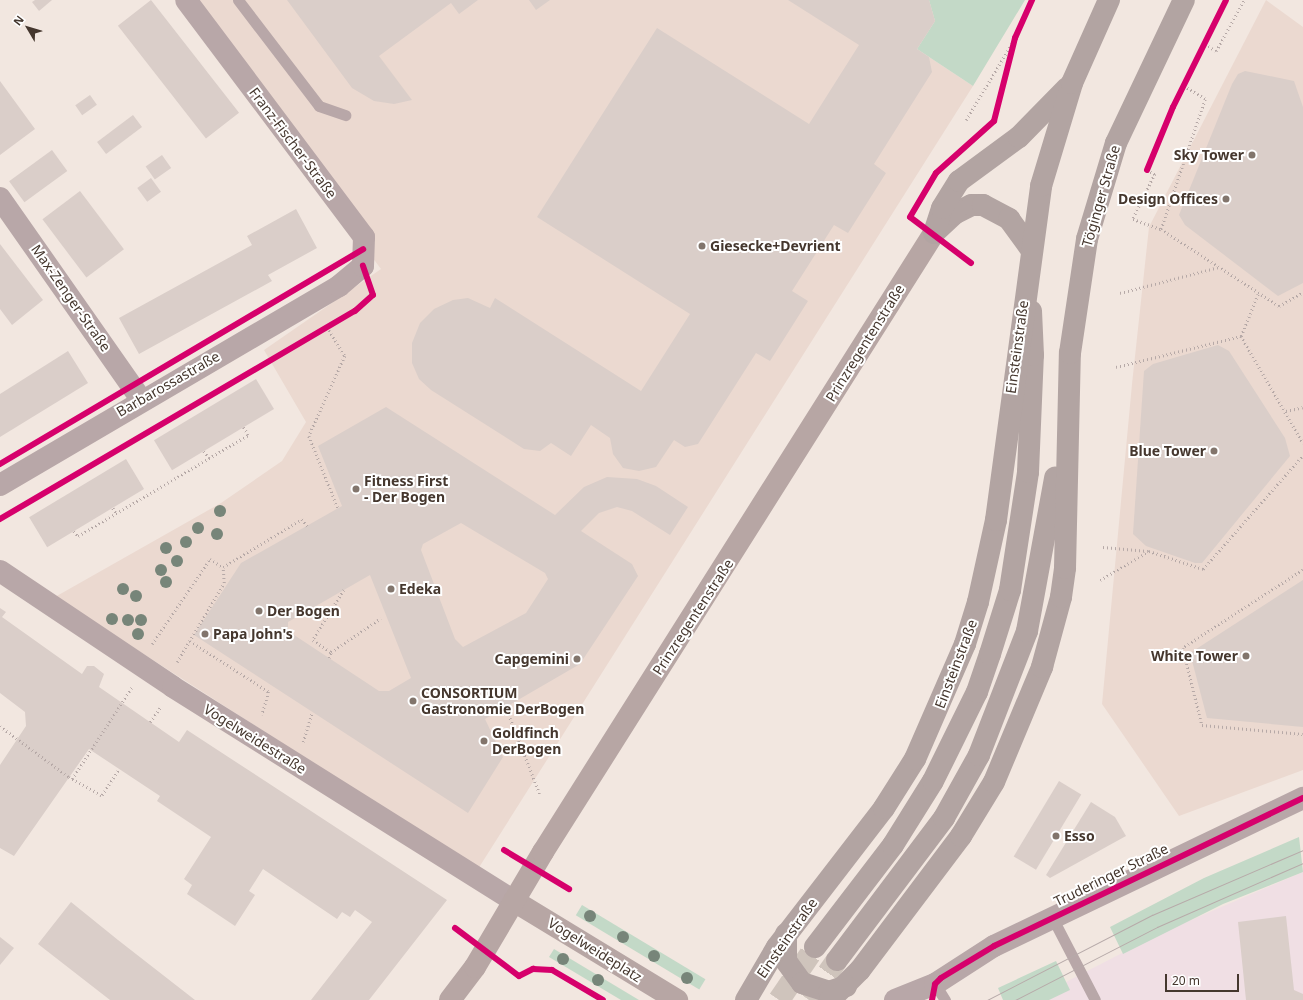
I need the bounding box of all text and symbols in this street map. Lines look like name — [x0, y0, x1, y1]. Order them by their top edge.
north arrow — [8, 8, 48, 48]
text: N — [9, 12, 27, 28]
street label: Franz-Fischer-Straße — [246, 84, 340, 202]
street label: Töginger Straße — [1078, 143, 1124, 249]
place label: Sky Tower — [1174, 147, 1244, 163]
marker: Sky Tower — [1247, 150, 1257, 160]
place label: Design Offices — [1118, 191, 1218, 207]
marker: Design Offices — [1221, 194, 1231, 204]
place label: Giesecke+Devrient — [710, 238, 841, 254]
street label: Max-Zenger-Straße — [28, 241, 114, 355]
marker: Giesecke+Devrient — [697, 241, 707, 251]
street label: Prinzregentenstraße — [822, 281, 908, 405]
street label: Einsteinstraße — [1002, 299, 1032, 395]
street label: Barbarossastraße — [113, 348, 223, 420]
place label: Blue Tower — [1129, 443, 1206, 459]
marker: Blue Tower — [1209, 446, 1219, 456]
place label: Fitness First - Der Bogen — [364, 473, 448, 506]
marker: Fitness First - Der Bogen — [351, 484, 361, 494]
street label: Prinzregentenstraße — [649, 556, 737, 678]
place label: Edeka — [399, 581, 441, 597]
marker: Edeka — [386, 584, 396, 594]
place label: Der Bogen — [267, 603, 340, 619]
marker: Der Bogen — [254, 606, 264, 616]
street label: Einsteinstraße — [931, 617, 981, 711]
place label: Papa John's — [213, 626, 293, 642]
marker: Papa John's — [200, 629, 210, 639]
place label: White Tower — [1151, 648, 1238, 664]
place label: Capgemini — [494, 651, 569, 667]
marker: White Tower — [1241, 651, 1251, 661]
marker: Capgemini — [572, 654, 582, 664]
place label: CONSORTIUM Gastronomie DerBogen — [421, 685, 584, 718]
marker: CONSORTIUM Gastronomie DerBogen — [408, 696, 418, 706]
street label: Vogelweidestraße — [201, 701, 309, 777]
place label: Goldfinch DerBogen — [492, 725, 561, 758]
marker: Goldfinch DerBogen — [479, 736, 489, 746]
place label: Esso — [1064, 828, 1095, 844]
marker: Esso — [1051, 831, 1061, 841]
street label: Truderinger Straße — [1051, 840, 1171, 910]
street label: Einsteinstraße — [753, 895, 821, 981]
street label: Vogelweideplatz — [545, 914, 645, 986]
scale bar — [1167, 966, 1241, 992]
text: 20 m — [1172, 972, 1200, 989]

